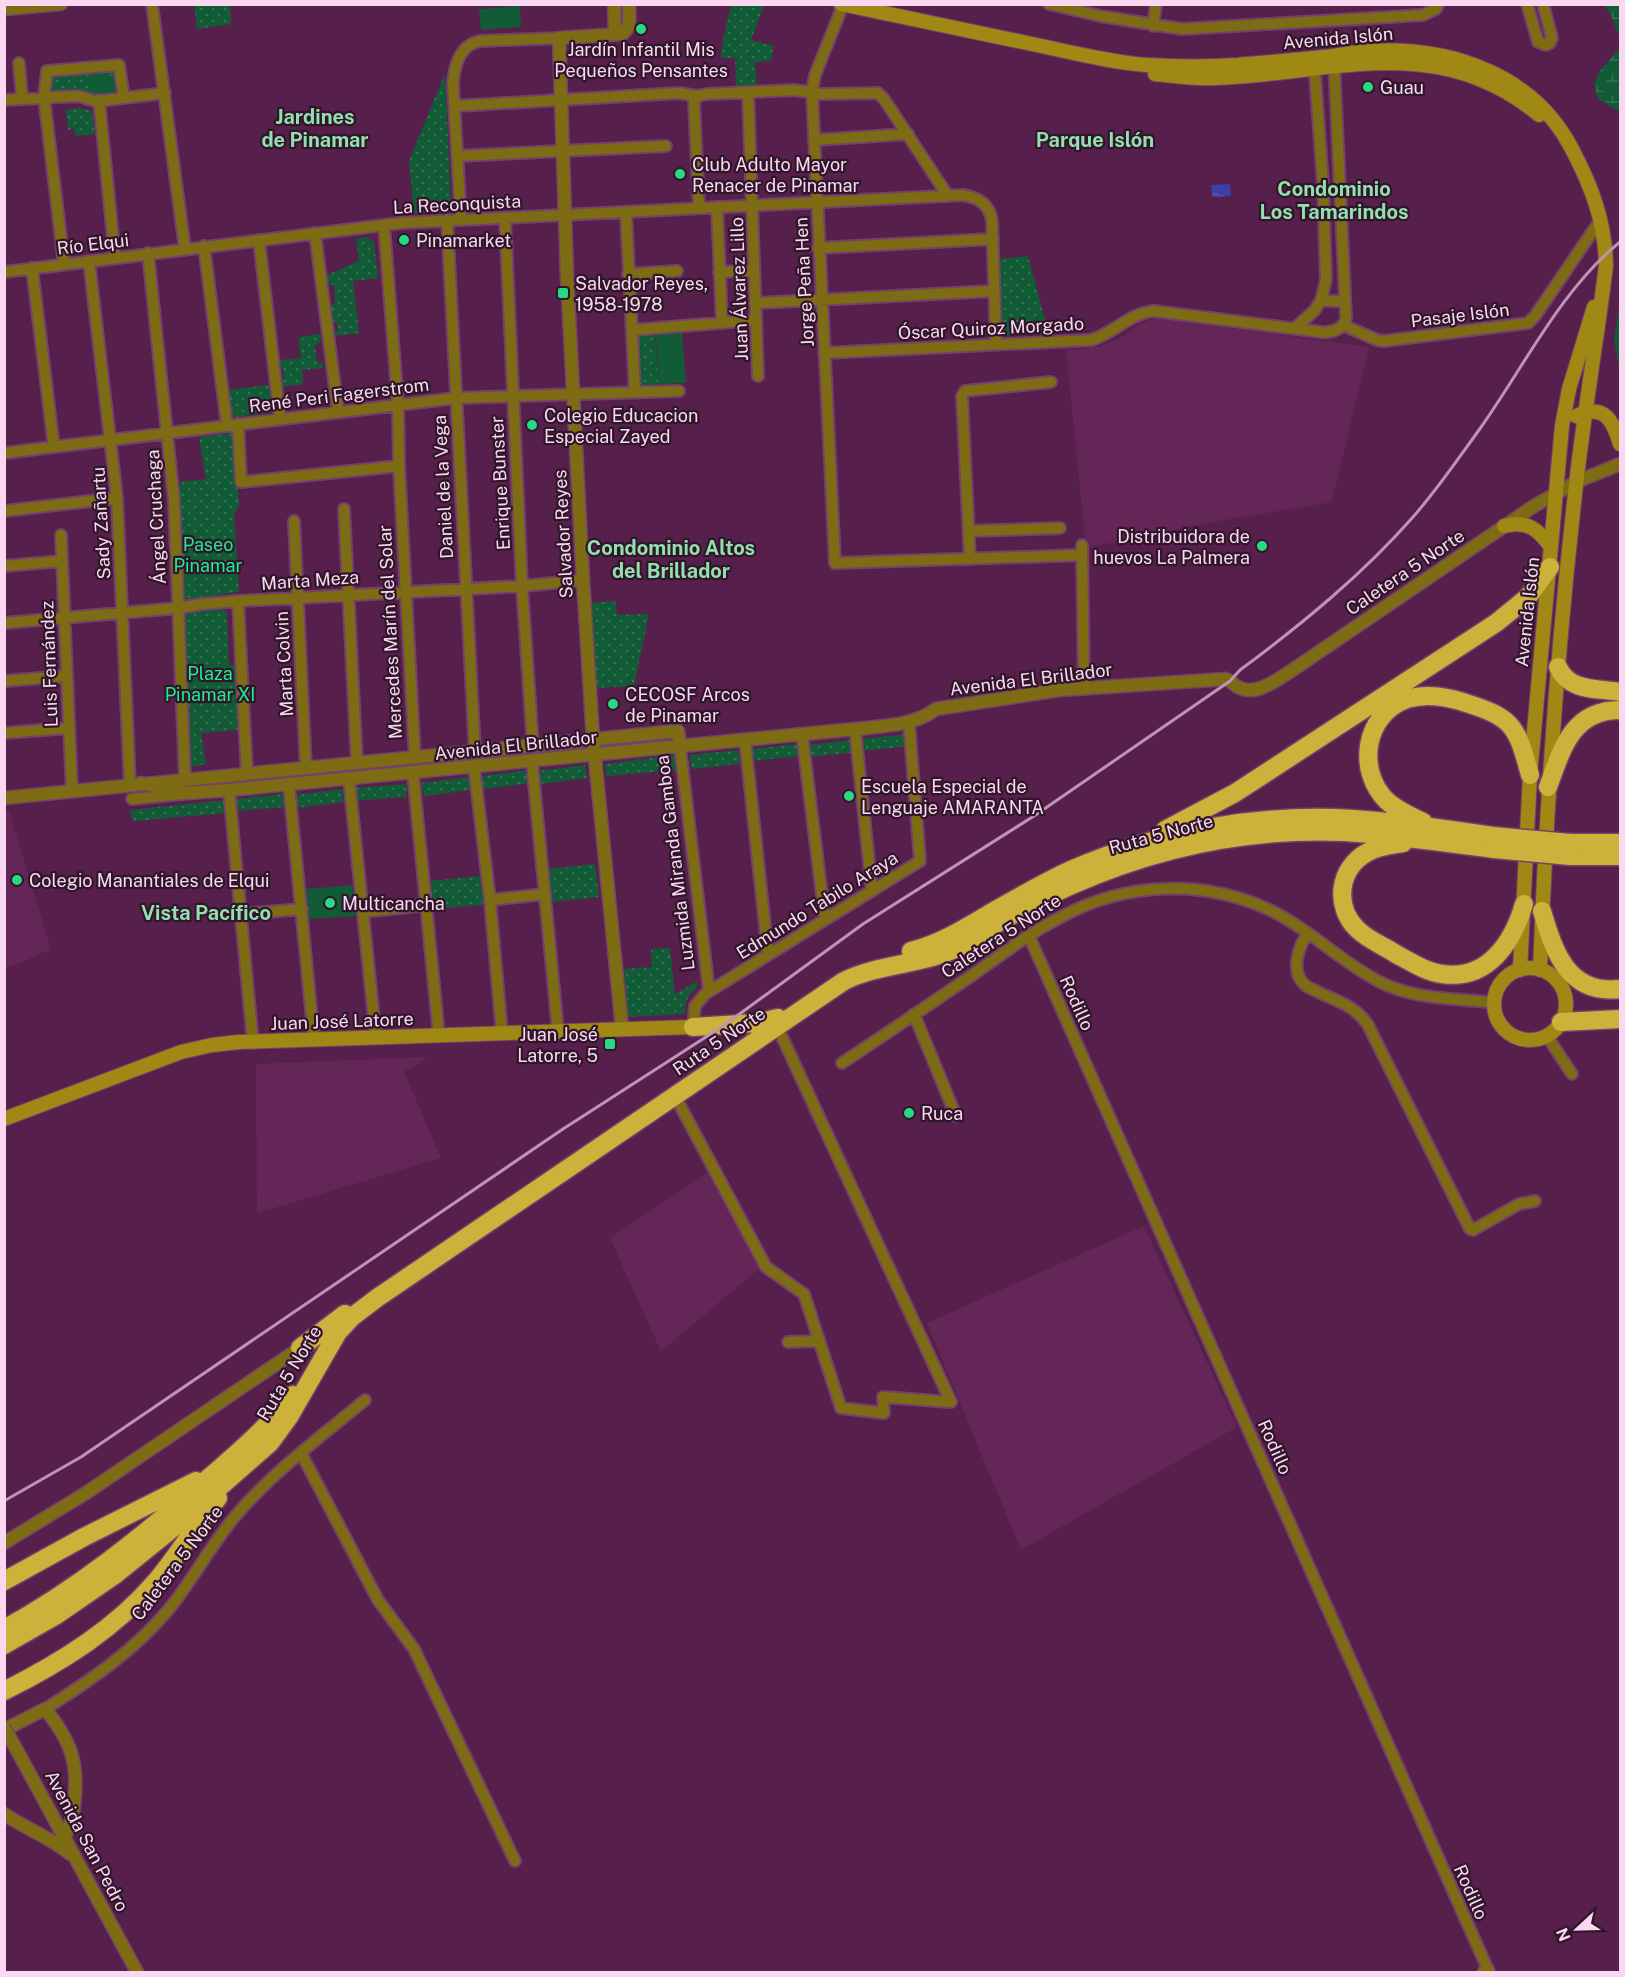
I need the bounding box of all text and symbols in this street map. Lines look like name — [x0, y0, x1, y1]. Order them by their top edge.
marker: Jardín Infantil Mis Pequeños Pensantes — [634, 22, 648, 36]
street label: Avenida Islón — [1282, 23, 1394, 53]
place label: Jardín Infantil Mis Pequeños Pensantes — [554, 39, 728, 81]
place label: Guau — [1380, 77, 1424, 98]
marker: Guau — [1361, 80, 1375, 94]
district label: Jardines de Pinamar — [261, 105, 369, 152]
district label: Parque Islón — [1036, 128, 1154, 152]
place label: Club Adulto Mayor Renacer de Pinamar — [692, 154, 860, 196]
marker: Club Adulto Mayor Renacer de Pinamar — [673, 167, 687, 181]
district label: Condominio Los Tamarindos — [1259, 177, 1409, 224]
street label: La Reconquista — [392, 190, 522, 218]
street label: Juan Álvarez Lillo — [725, 217, 752, 361]
street label: Jorge Peña Hen — [790, 217, 818, 347]
street label: Río Elqui — [56, 229, 130, 259]
place label: Pinamarket — [416, 230, 511, 251]
marker: Pinamarket — [397, 233, 411, 247]
place label: Salvador Reyes, 1958-1978 — [575, 273, 708, 315]
marker: Salvador Reyes, 1958-1978 — [556, 286, 570, 300]
street label: Pasaje Islón — [1409, 299, 1511, 331]
street label: Óscar Quiroz Morgado — [897, 312, 1085, 343]
street label: René Peri Fagerstrom — [248, 374, 430, 416]
place label: Colegio Educacion Especial Zayed — [544, 405, 698, 447]
street label: Daniel de la Vega — [429, 415, 457, 559]
street label: Enrique Bunster — [486, 415, 514, 551]
marker: Colegio Educacion Especial Zayed — [525, 418, 539, 432]
street label: Ángel Cruchaga — [141, 449, 170, 585]
street label: Sady Zañartu — [88, 466, 114, 580]
street label: Salvador Reyes — [549, 469, 577, 599]
street label: Mercedes Marín del Solar — [374, 524, 406, 740]
street label: Caletera 5 Norte — [1342, 525, 1468, 619]
place label: Distribuidora de huevos La Palmera — [1093, 526, 1250, 568]
park label: Paseo Pinamar — [174, 534, 242, 576]
district label: Condominio Altos del Brillador — [587, 536, 755, 583]
marker: Distribuidora de huevos La Palmera — [1255, 539, 1269, 553]
street label: Avenida Islón — [1511, 556, 1543, 668]
street label: Marta Meza — [260, 566, 360, 594]
street label: Luis Fernández — [36, 600, 62, 728]
street label: Marta Colvin — [271, 611, 297, 717]
street label: Avenida El Brillador — [949, 659, 1113, 699]
park label: Plaza Pinamar XI — [165, 663, 255, 705]
place label: CECOSF Arcos de Pinamar — [625, 684, 750, 726]
marker: CECOSF Arcos de Pinamar — [606, 697, 620, 711]
street label: Avenida El Brillador — [434, 726, 598, 764]
street label: Luzmida Miranda Gamboa — [651, 754, 699, 972]
place label: Escuela Especial de Lenguaje AMARANTA — [861, 776, 1044, 818]
marker: Escuela Especial de Lenguaje AMARANTA — [842, 789, 856, 803]
street label: Ruta 5 Norte — [1107, 810, 1215, 858]
street label: Edmundo Tabilo Araya — [732, 847, 902, 963]
place label: Colegio Manantiales de Elqui — [29, 870, 270, 891]
marker: Colegio Manantiales de Elqui — [10, 873, 24, 887]
street label: Caletera 5 Norte — [937, 890, 1065, 982]
place label: Multicancha — [342, 893, 445, 914]
marker: Multicancha — [323, 896, 337, 910]
district label: Vista Pacífico — [141, 901, 271, 925]
street label: Rodillo — [1056, 972, 1098, 1034]
street label: Ruta 5 Norte — [669, 1002, 769, 1080]
street label: Juan José Latorre — [270, 1008, 414, 1034]
place label: Juan José Latorre, 5 — [517, 1024, 598, 1066]
marker: Juan José Latorre, 5 — [603, 1037, 617, 1051]
place label: Ruca — [921, 1103, 963, 1124]
marker: Ruca — [902, 1106, 916, 1120]
street label: Ruta 5 Norte — [252, 1322, 326, 1424]
street label: Rodillo — [1254, 1416, 1296, 1478]
street label: Caletera 5 Norte — [127, 1501, 227, 1625]
street label: Avenida San Pedro — [41, 1767, 133, 1915]
street label: Rodillo — [1450, 1861, 1492, 1923]
north arrow — [1547, 1899, 1607, 1959]
text: N — [1552, 1925, 1575, 1944]

